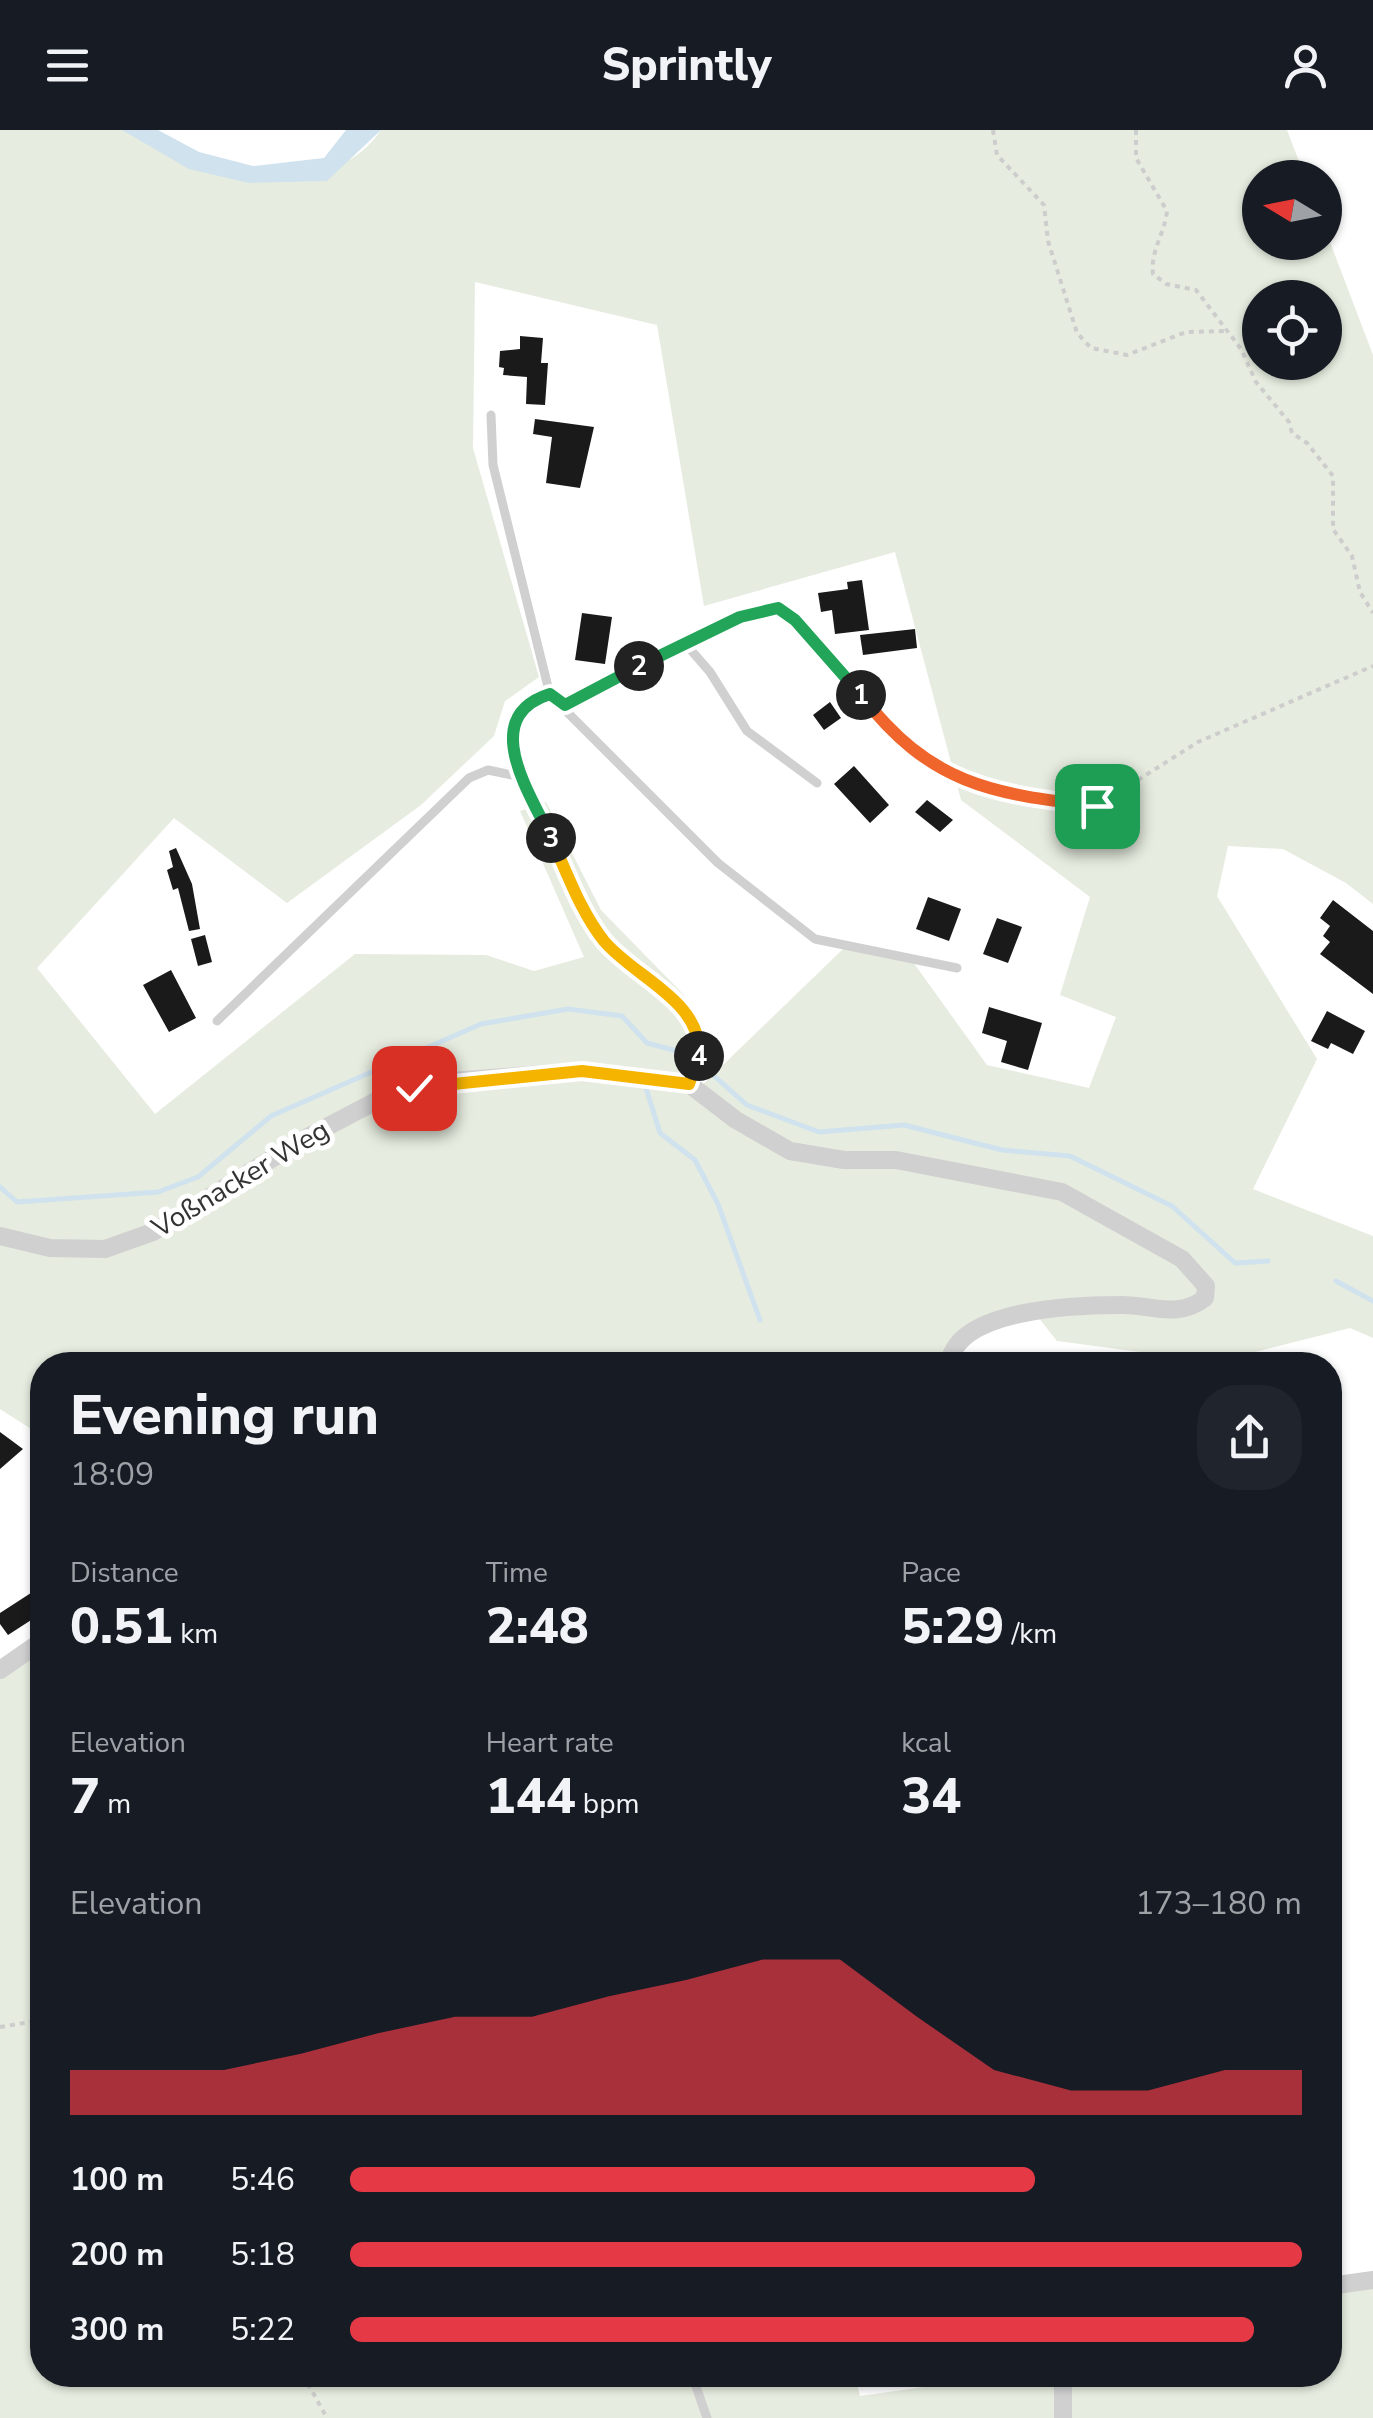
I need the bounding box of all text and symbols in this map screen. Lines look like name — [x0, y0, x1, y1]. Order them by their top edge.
text: Sprintly — [601, 35, 772, 96]
icon: menu — [40, 38, 95, 93]
icon: person — [1278, 38, 1333, 93]
north arrow — [1242, 160, 1342, 260]
map controls — [1242, 160, 1342, 380]
button: locate — [1242, 280, 1342, 380]
pin: 2 — [614, 641, 664, 691]
text: 2 — [631, 647, 647, 685]
pin: 1 — [836, 670, 886, 720]
text: 1 — [853, 676, 869, 714]
pin — [1055, 764, 1140, 849]
icon: arrive — [1070, 779, 1125, 834]
pin: 3 — [526, 813, 576, 863]
text: 3 — [543, 819, 559, 857]
pin: 4 — [674, 1031, 724, 1081]
text: 4 — [691, 1037, 707, 1075]
pin — [372, 1046, 457, 1131]
icon: check — [387, 1061, 442, 1116]
street label: Voßnacker Weg — [144, 1111, 336, 1247]
text: Evening run — [70, 1378, 379, 1453]
button: share — [1197, 1385, 1302, 1490]
text: 18:09 — [70, 1453, 154, 1496]
text: Distance — [70, 1554, 179, 1592]
text: Time — [486, 1554, 548, 1592]
text: Pace — [901, 1554, 961, 1592]
text: 0.51 — [70, 1592, 173, 1661]
text: 2:48 — [486, 1592, 589, 1661]
text: 5:29 — [901, 1592, 1004, 1661]
text: km — [173, 1615, 218, 1653]
text: /km — [1004, 1615, 1057, 1653]
text: Elevation — [70, 1724, 186, 1762]
text: Heart rate — [486, 1724, 614, 1762]
text: kcal — [901, 1724, 951, 1762]
text: 7 — [70, 1762, 100, 1831]
text: 144 — [486, 1762, 576, 1831]
text: 34 — [901, 1762, 961, 1831]
text: m — [100, 1785, 131, 1823]
text: bpm — [576, 1785, 639, 1823]
text: Elevation — [70, 1882, 203, 1925]
text: 173–180 m — [1135, 1882, 1302, 1925]
text: 100 m — [70, 2158, 164, 2201]
text: 5:46 — [230, 2158, 295, 2201]
text: 200 m — [70, 2233, 164, 2276]
text: 5:18 — [230, 2233, 295, 2276]
text: 300 m — [70, 2308, 164, 2351]
text: 5:22 — [230, 2308, 295, 2351]

